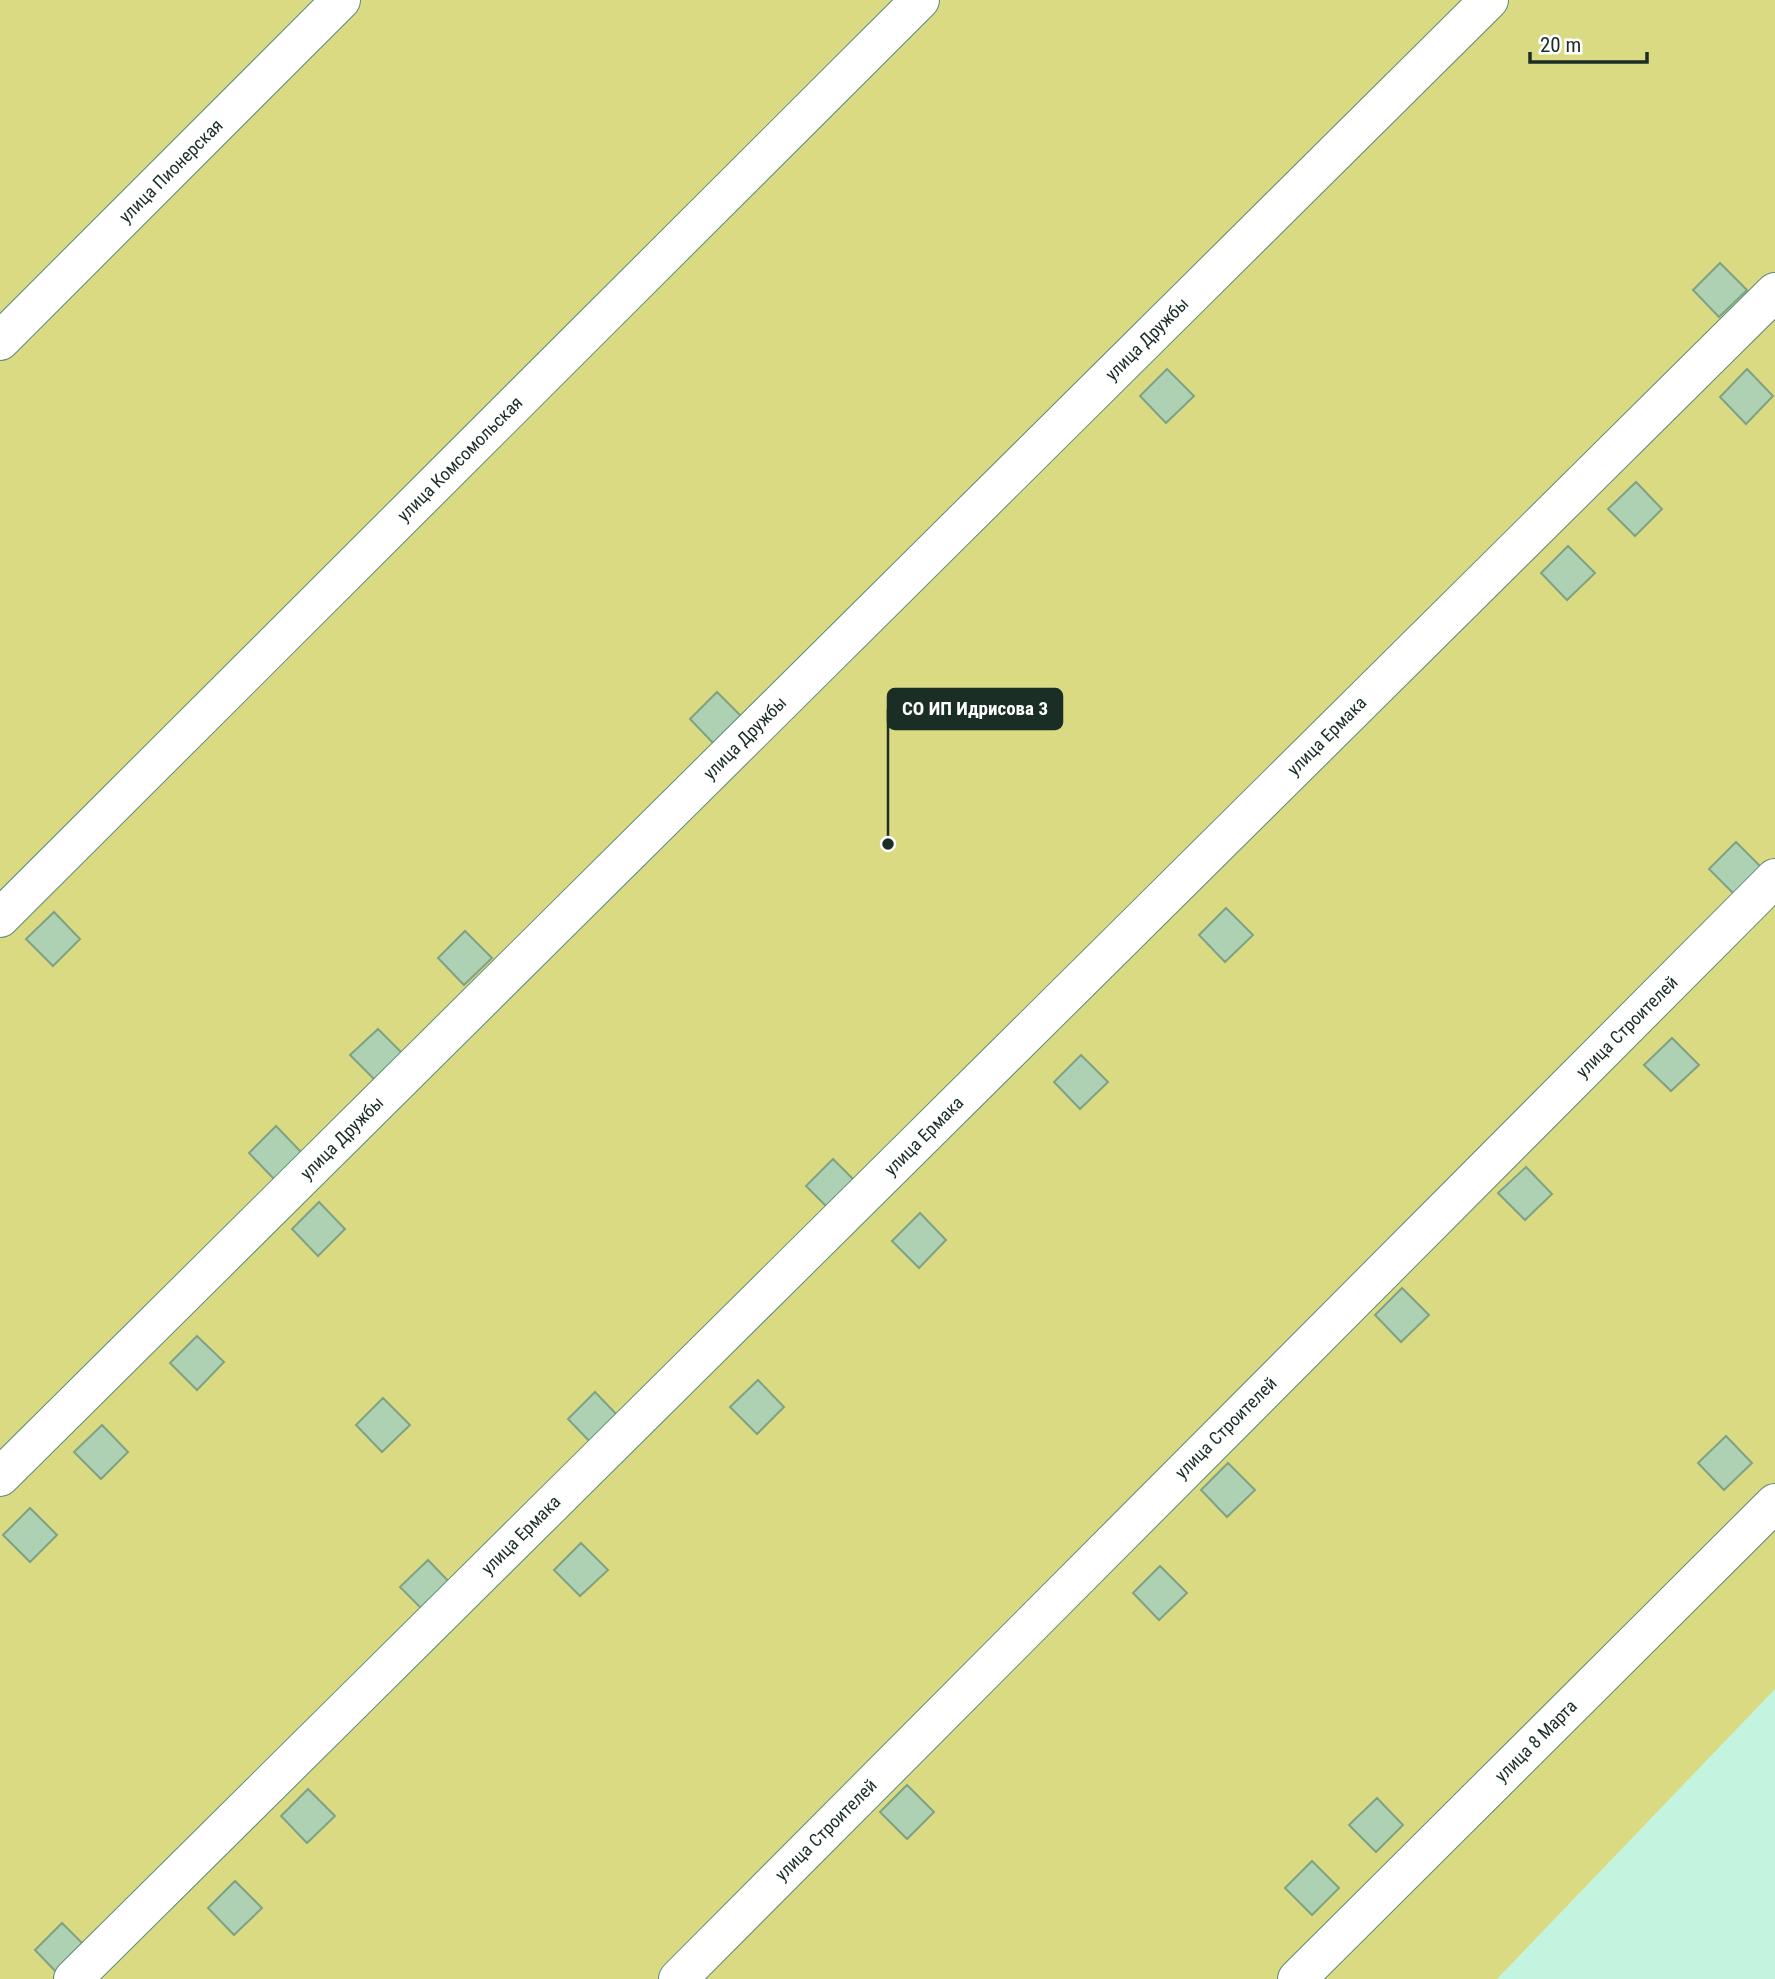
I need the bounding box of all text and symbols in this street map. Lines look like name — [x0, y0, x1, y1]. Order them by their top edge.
scale bar — [1530, 21, 1647, 65]
text: 20 m — [1540, 33, 1581, 57]
street label: улица Пионерская — [115, 115, 227, 227]
street label: улица Дружбы — [1101, 293, 1193, 385]
street label: улица Комсомольская — [393, 392, 527, 526]
callout: СО ИП Идрисова 3 — [888, 689, 1062, 729]
street label: улица Дружбы — [699, 692, 791, 784]
street label: улица Ермака — [1283, 692, 1370, 779]
text: СО ИП Идрисова 3 — [902, 697, 1048, 720]
street label: улица Строителей — [1572, 972, 1682, 1082]
street label: улица Дружбы — [296, 1092, 388, 1184]
street label: улица Ермака — [880, 1092, 967, 1179]
street label: улица Строителей — [1171, 1373, 1281, 1483]
street label: улица Ермака — [477, 1491, 564, 1578]
street label: улица 8 Марта — [1490, 1695, 1581, 1786]
street label: улица Строителей — [771, 1775, 881, 1885]

